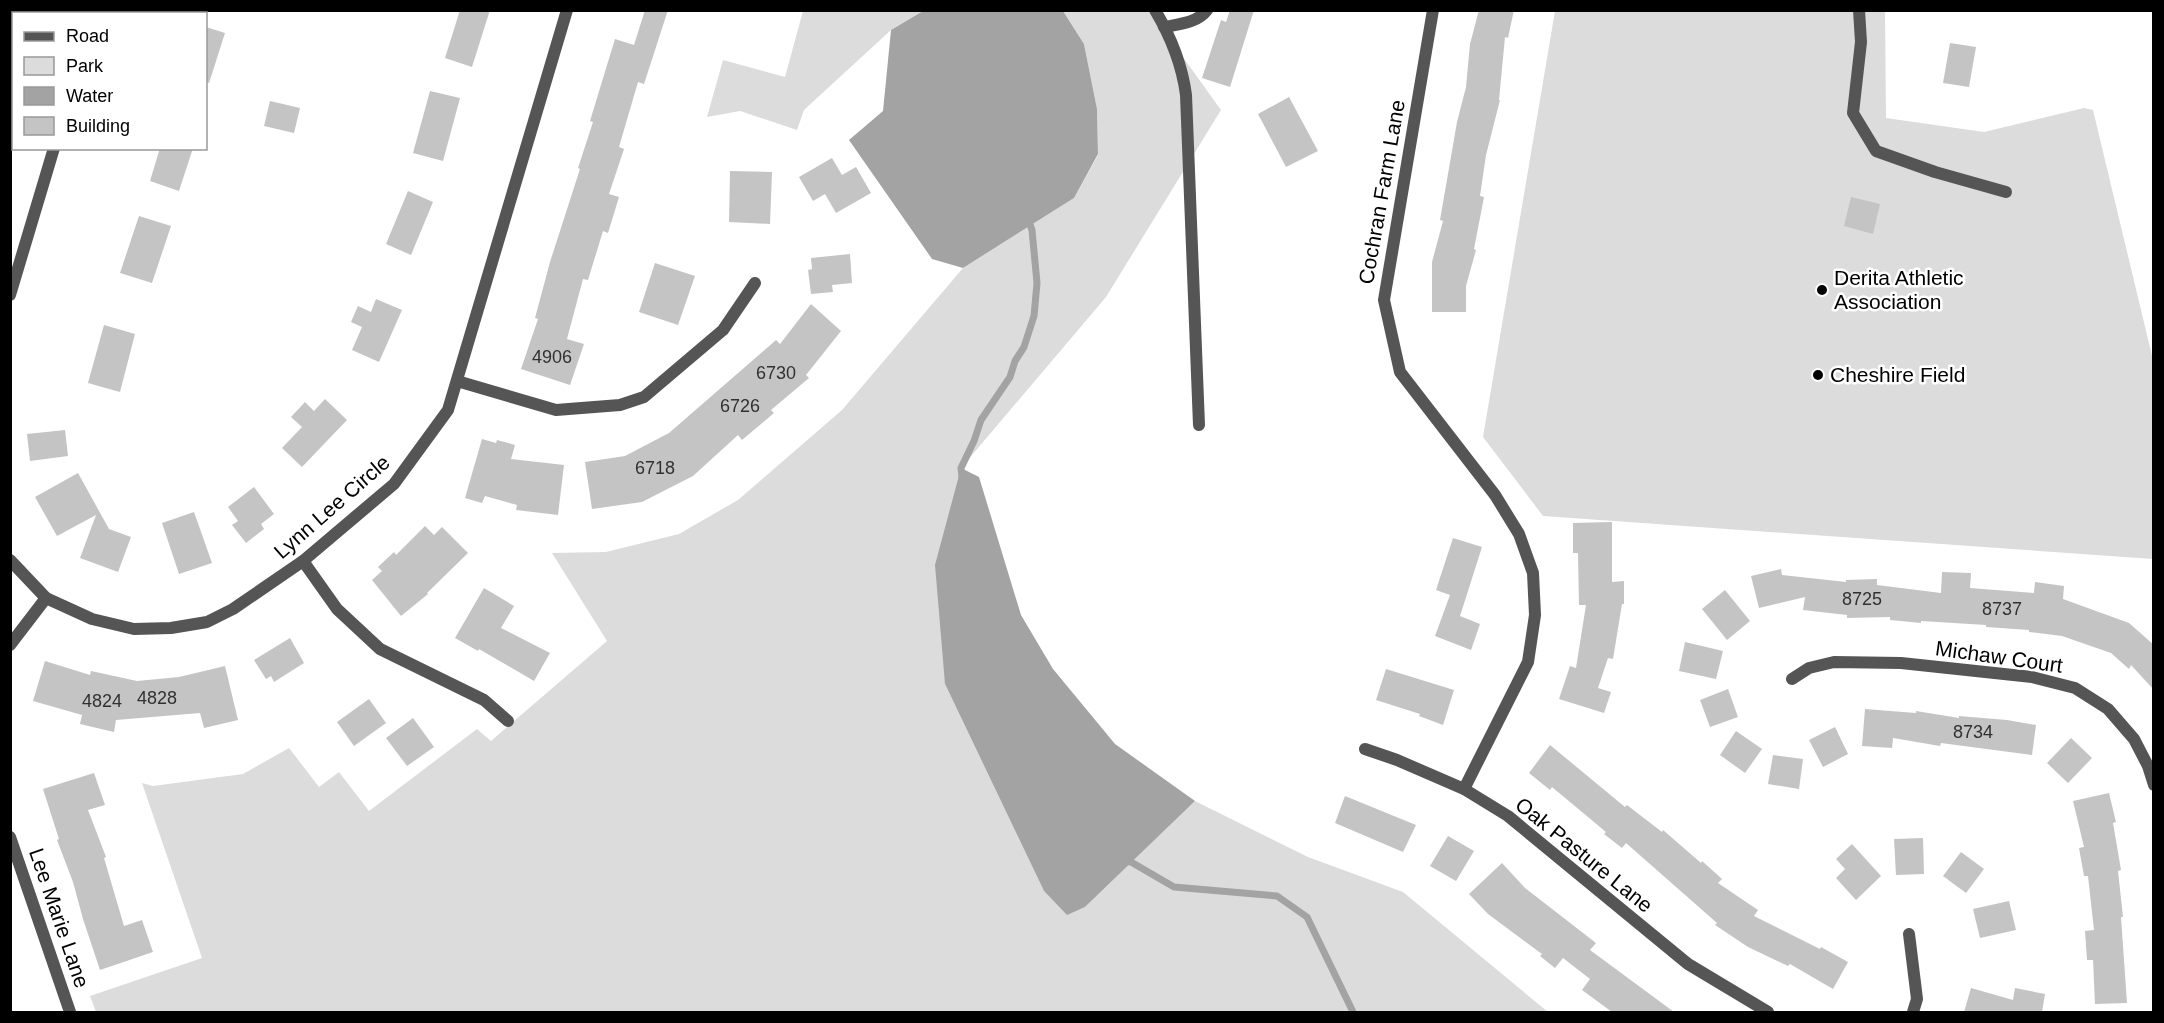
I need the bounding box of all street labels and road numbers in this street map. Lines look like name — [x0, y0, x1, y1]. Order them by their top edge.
street label: Cochran Farm Lane — [1354, 98, 1409, 286]
street label: Lynn Lee Circle — [269, 450, 394, 563]
street label: Michaw Court — [1934, 636, 2064, 677]
street label: Oak Pasture Lane — [1511, 792, 1657, 917]
street label: Lee Marie Lane — [25, 845, 94, 991]

